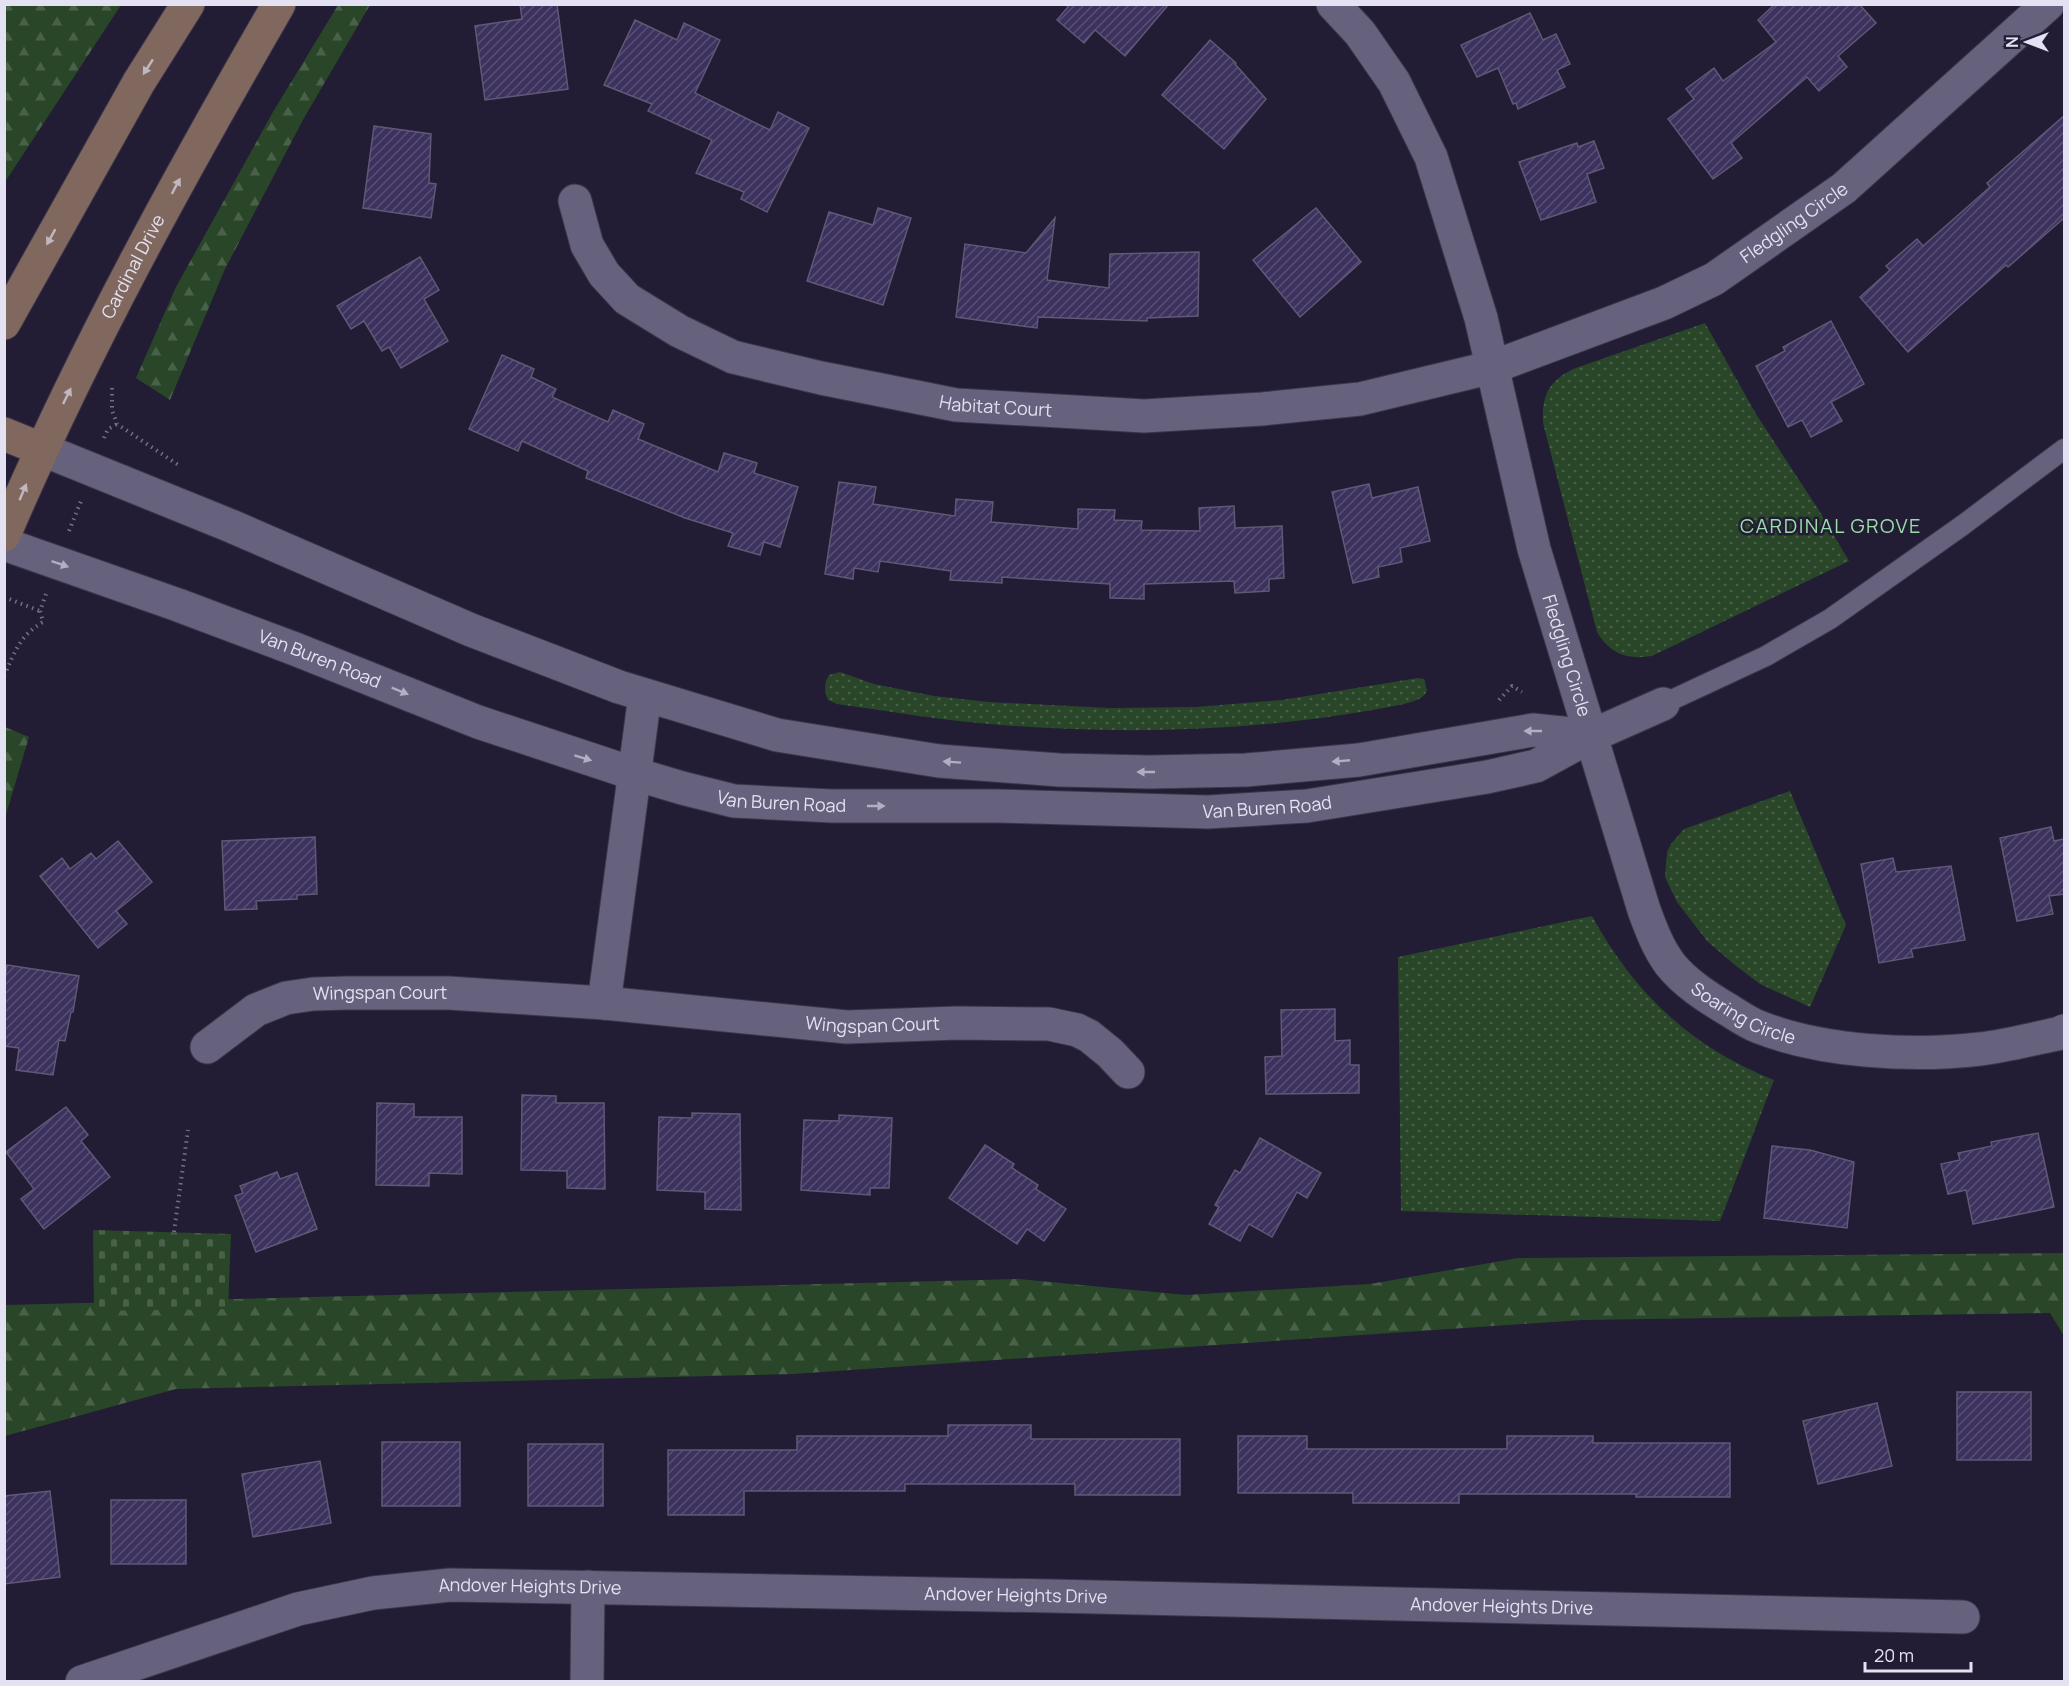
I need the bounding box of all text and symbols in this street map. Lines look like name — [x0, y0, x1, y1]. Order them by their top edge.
north arrow — [1997, 12, 2057, 72]
text: N — [2001, 36, 2023, 48]
one-way arrow — [143, 59, 154, 76]
street label: Fledgling Circle — [1735, 176, 1852, 268]
one-way arrow — [171, 177, 181, 194]
street label: Cardinal Drive — [95, 210, 170, 322]
one-way arrow — [46, 228, 56, 245]
one-way arrow — [62, 388, 71, 405]
street label: Habitat Court — [937, 389, 1053, 422]
one-way arrow — [18, 482, 28, 500]
district label: CARDINAL GROVE — [1740, 512, 1922, 539]
one-way arrow — [51, 559, 69, 569]
street label: Fledgling Circle — [1538, 591, 1597, 719]
street label: Van Buren Road — [255, 623, 385, 693]
one-way arrow — [391, 686, 409, 696]
one-way arrow — [1524, 726, 1543, 736]
one-way arrow — [574, 754, 592, 763]
one-way arrow — [942, 757, 961, 767]
one-way arrow — [1331, 757, 1350, 766]
one-way arrow — [1137, 767, 1156, 777]
street label: Van Buren Road — [715, 784, 846, 817]
street label: Van Buren Road — [1202, 789, 1333, 823]
one-way arrow — [867, 801, 886, 811]
street label: Soaring Circle — [1687, 976, 1798, 1049]
street label: Wingspan Court — [312, 980, 447, 1005]
street label: Wingspan Court — [804, 1010, 940, 1038]
street label: Andover Heights Drive — [437, 1572, 622, 1599]
street label: Andover Heights Drive — [924, 1581, 1108, 1608]
street label: Andover Heights Drive — [1410, 1591, 1594, 1619]
scale bar — [1865, 1635, 1972, 1673]
text: 20 m — [1874, 1643, 1914, 1667]

